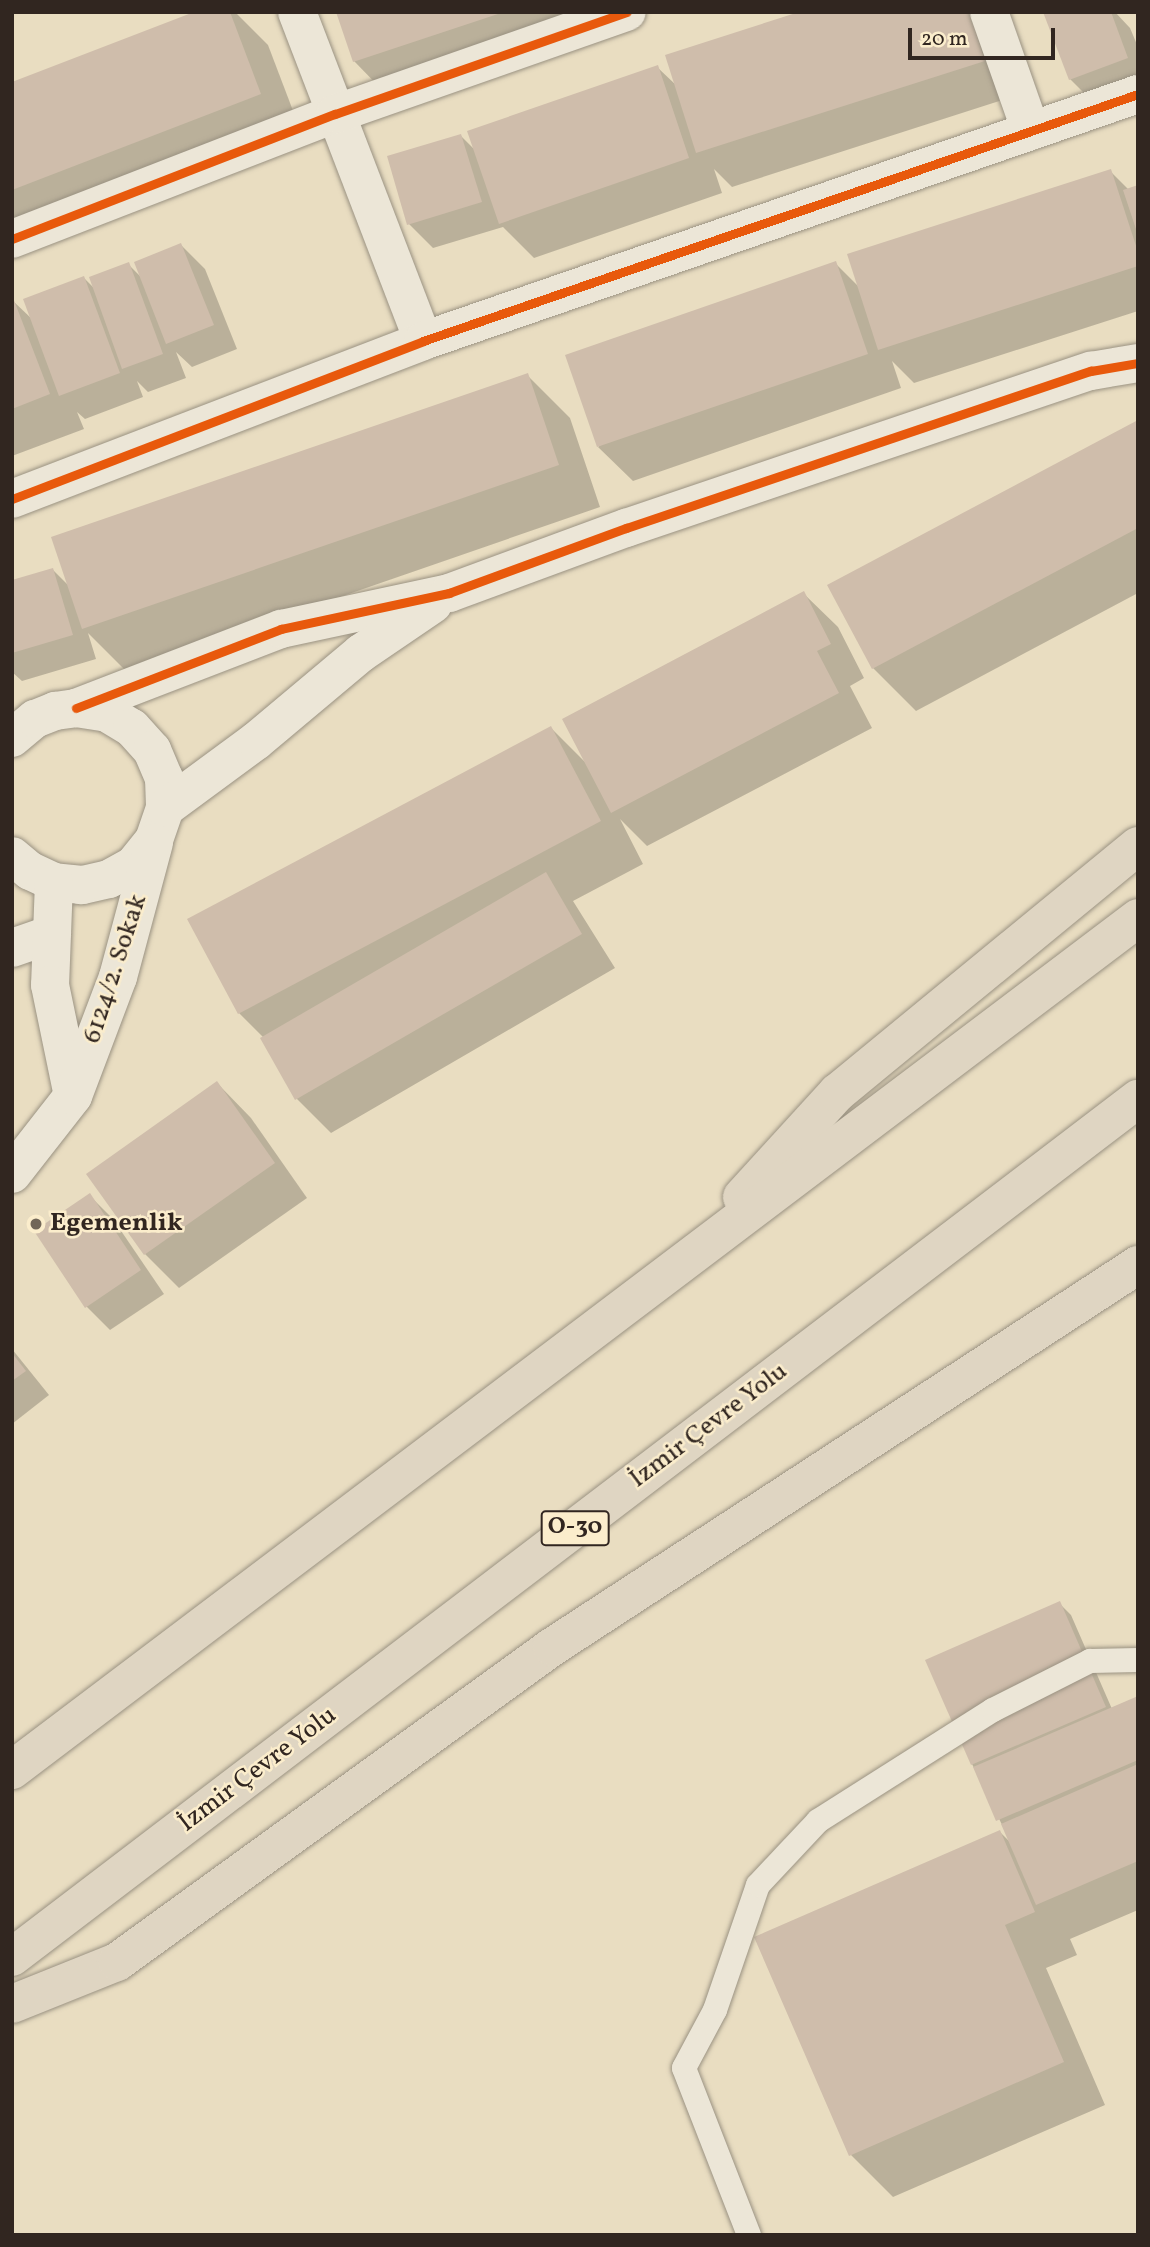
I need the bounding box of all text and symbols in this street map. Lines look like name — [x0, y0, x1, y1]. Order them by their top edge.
scale bar — [912, 14, 1059, 58]
text: 20 m — [921, 25, 967, 54]
street label: 6124/2. Sokak — [77, 891, 155, 1047]
place label: Egemenlik — [50, 1208, 183, 1240]
marker: Egemenlik — [28, 1216, 44, 1232]
street label: İzmir Çevre Yolu — [624, 1356, 794, 1496]
road number: O-30 — [540, 1508, 610, 1548]
street label: İzmir Çevre Yolu — [173, 1700, 343, 1840]

